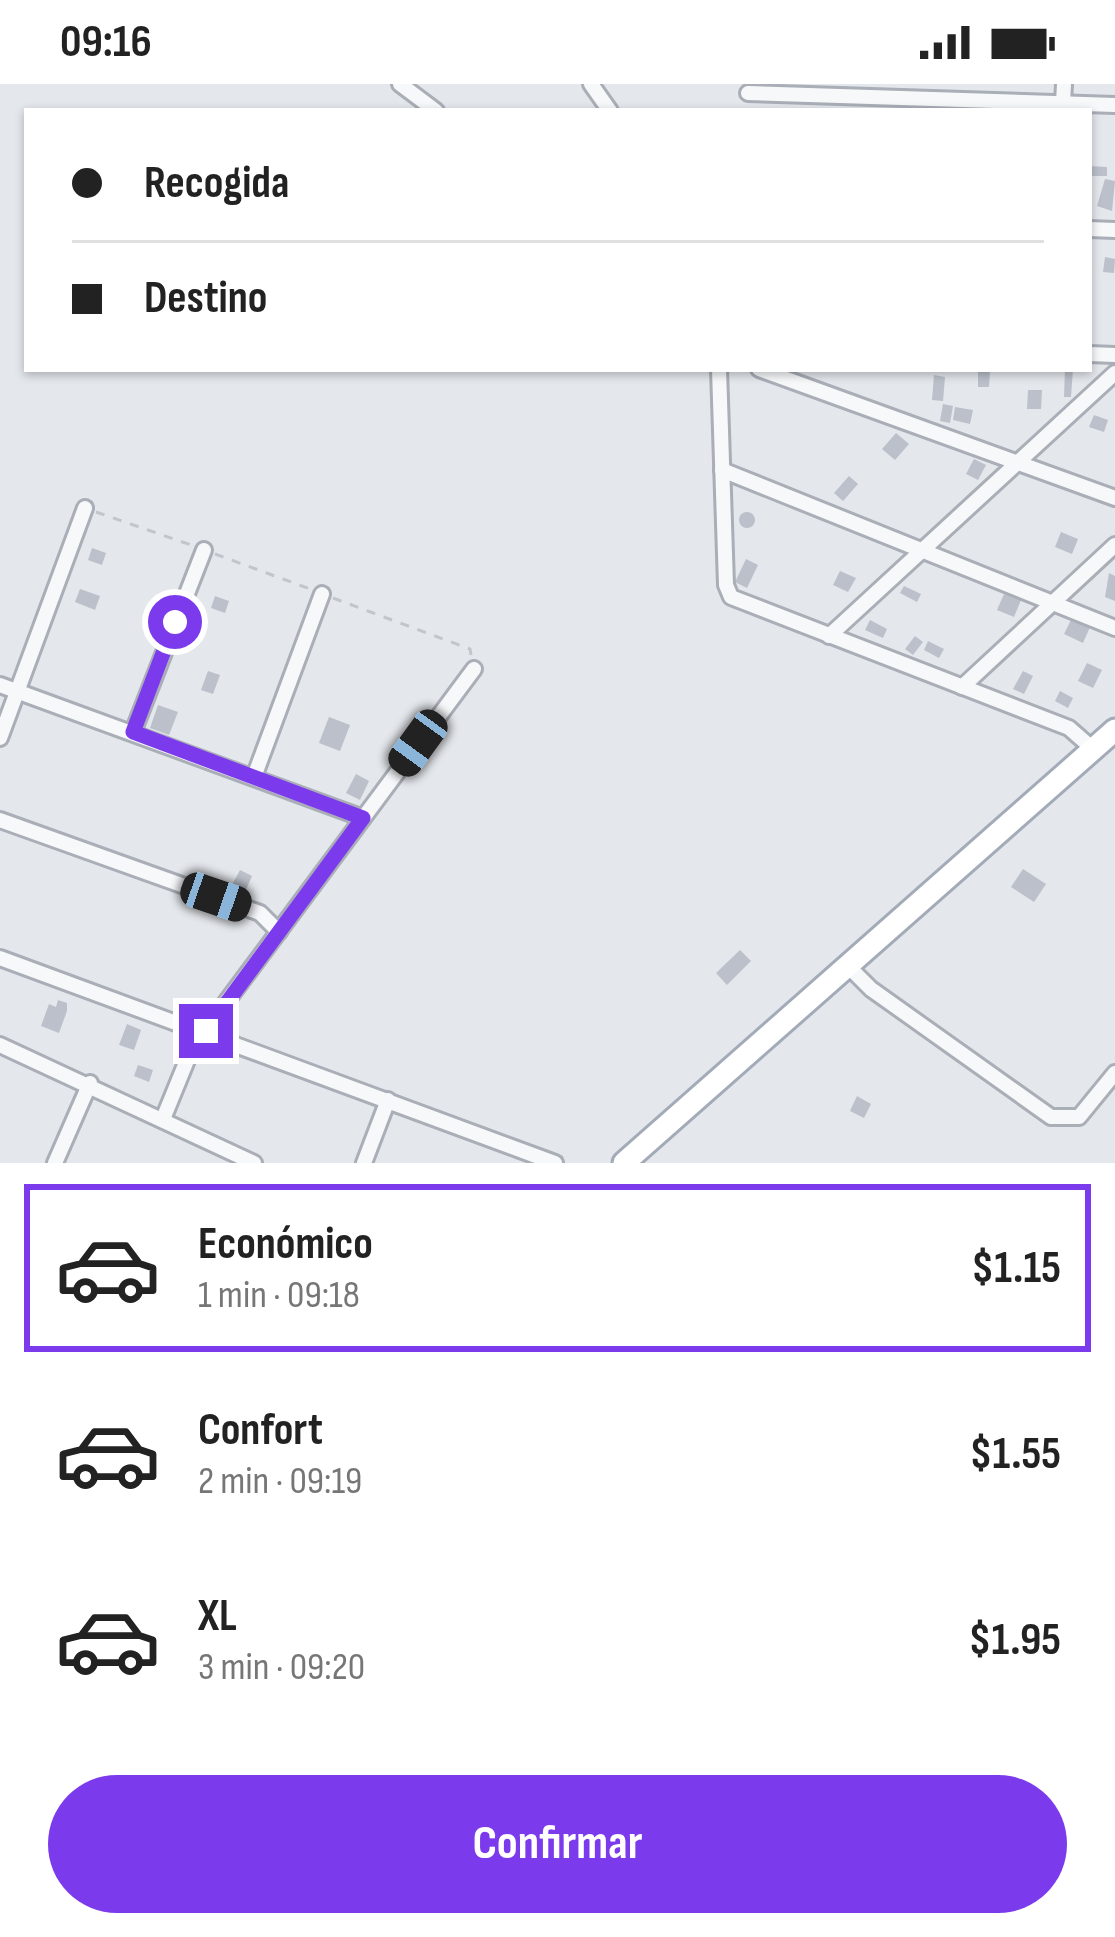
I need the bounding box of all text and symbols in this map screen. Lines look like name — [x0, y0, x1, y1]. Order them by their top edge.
text: 09:16 — [60, 15, 152, 70]
text: Recogida — [144, 156, 289, 211]
text: Destino — [144, 271, 267, 326]
route start — [148, 595, 202, 649]
car — [382, 703, 454, 783]
car — [176, 868, 256, 926]
route end — [179, 1004, 233, 1058]
icon: car — [54, 1214, 162, 1322]
text: Económico — [198, 1217, 373, 1272]
text: $1.15 — [971, 1241, 1061, 1296]
text: 1 min · 09:18 — [198, 1272, 360, 1319]
icon: car — [54, 1400, 162, 1508]
text: Confort — [198, 1403, 323, 1458]
text: $1.55 — [969, 1427, 1061, 1482]
text: 2 min · 09:19 — [198, 1458, 362, 1505]
icon: car — [54, 1586, 162, 1694]
text: XL — [198, 1589, 237, 1644]
text: $1.95 — [969, 1613, 1061, 1668]
text: 3 min · 09:20 — [198, 1644, 365, 1691]
button: Confirmar — [48, 1775, 1067, 1913]

